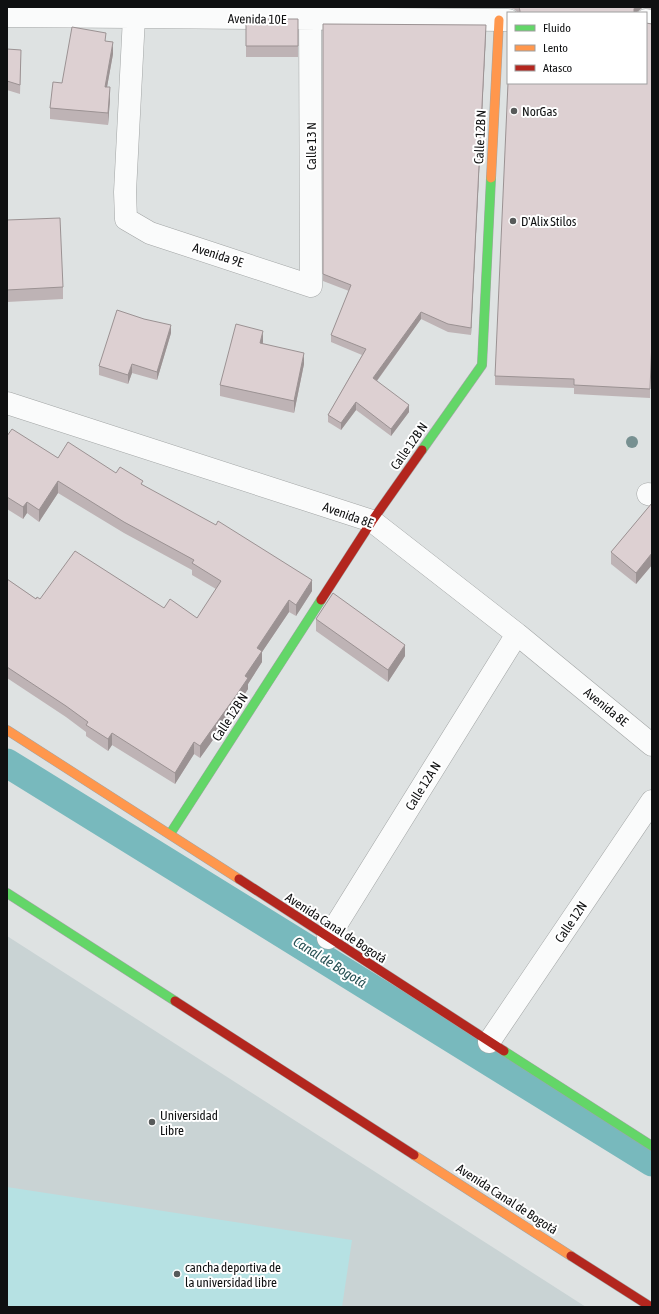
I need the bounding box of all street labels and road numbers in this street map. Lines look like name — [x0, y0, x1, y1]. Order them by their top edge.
street label: Avenida 10E — [228, 11, 287, 27]
street label: Calle 12B N — [471, 110, 489, 164]
street label: Calle 13 N — [304, 122, 319, 170]
street label: Avenida 9E — [191, 240, 246, 270]
street label: Calle 12B N — [387, 420, 431, 472]
street label: Avenida 8E — [321, 499, 376, 531]
street label: Avenida 8E — [581, 685, 631, 730]
street label: Calle 12B N — [209, 690, 251, 744]
street label: Calle 12A N — [402, 759, 444, 813]
street label: Avenida Canal de Bogotá — [282, 889, 390, 967]
street label: Calle 12N — [552, 899, 590, 945]
street label: Avenida Canal de Bogotá — [454, 1161, 560, 1237]

